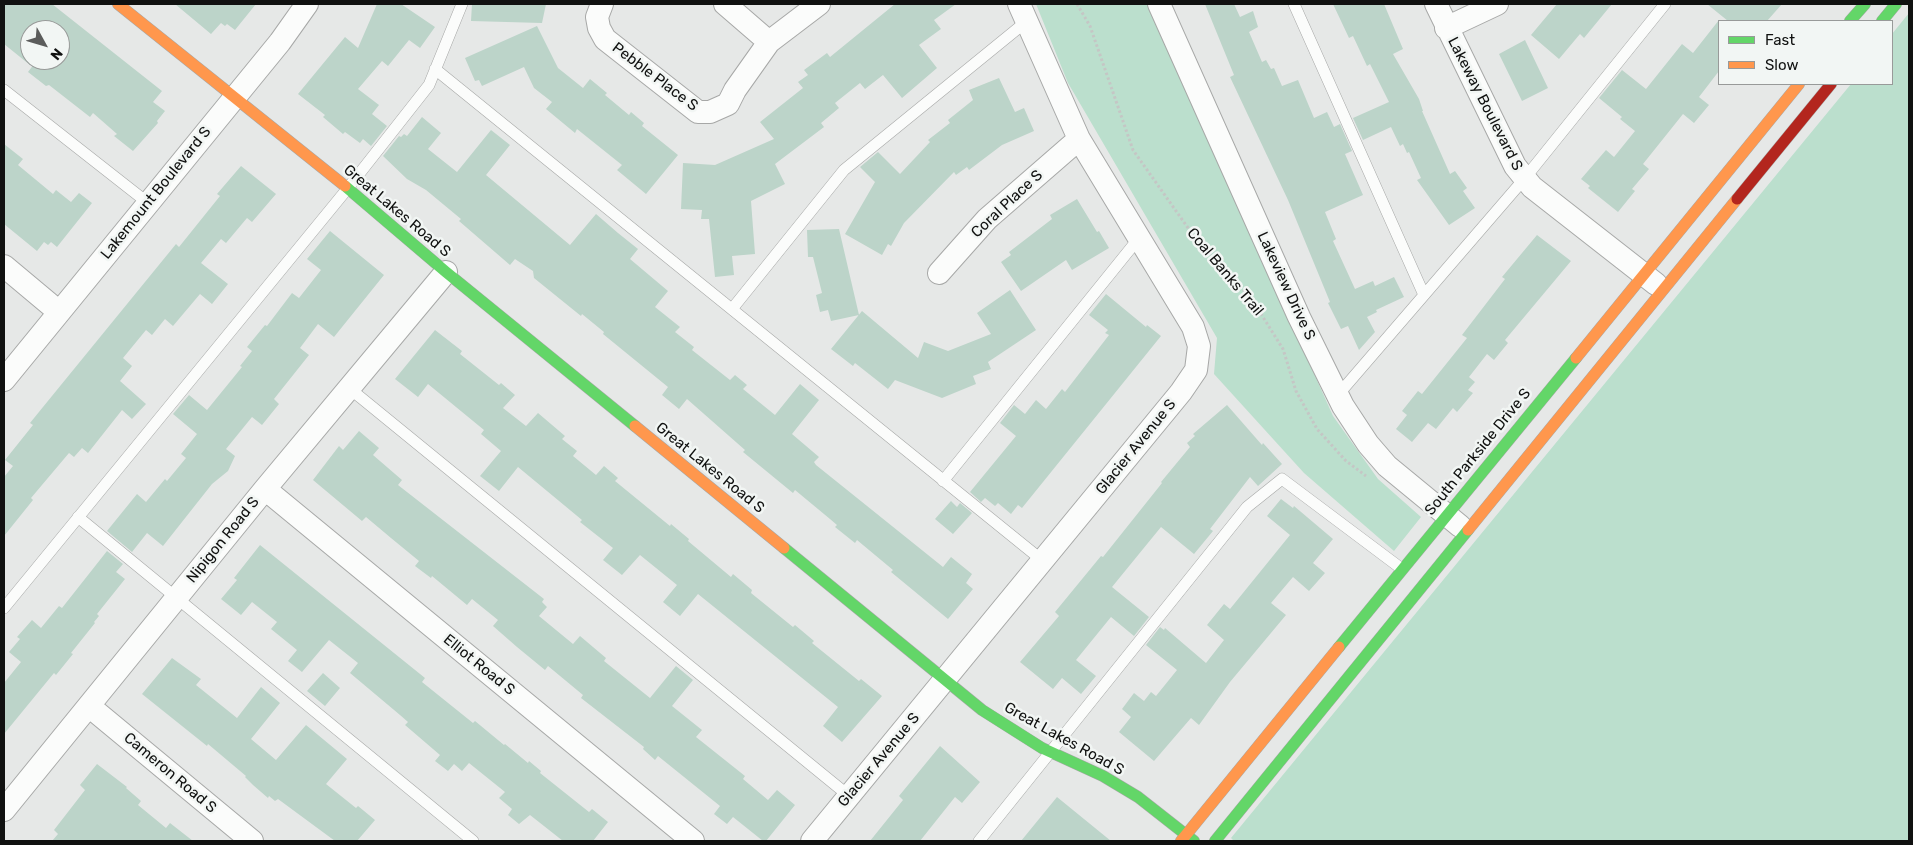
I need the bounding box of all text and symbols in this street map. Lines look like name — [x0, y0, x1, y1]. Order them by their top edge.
north arrow — [20, 20, 70, 70]
legend — [1718, 20, 1893, 85]
text: Fast — [1765, 31, 1795, 49]
street label: Lakeway Boulevard S — [1444, 34, 1526, 174]
street label: Pebble Place S — [609, 39, 701, 115]
text: N — [46, 45, 66, 63]
text: Slow — [1765, 56, 1798, 74]
street label: Lakemount Boulevard S — [97, 123, 215, 263]
street label: Great Lakes Road S — [340, 161, 454, 261]
street label: Coral Place S — [968, 166, 1046, 242]
street label: Coal Banks Trail — [1183, 224, 1267, 320]
street label: Lakeview Drive S — [1253, 229, 1319, 343]
street label: South Parkside Drive S — [1421, 385, 1535, 519]
street label: Glacier Avenue S — [1092, 396, 1180, 498]
street label: Great Lakes Road S — [652, 419, 768, 517]
street label: Nipigon Road S — [183, 493, 263, 587]
street label: Elliot Road S — [440, 631, 518, 699]
street label: Great Lakes Road S — [1001, 699, 1127, 779]
street label: Glacier Avenue S — [834, 709, 924, 811]
street label: Cameron Road S — [120, 729, 220, 817]

